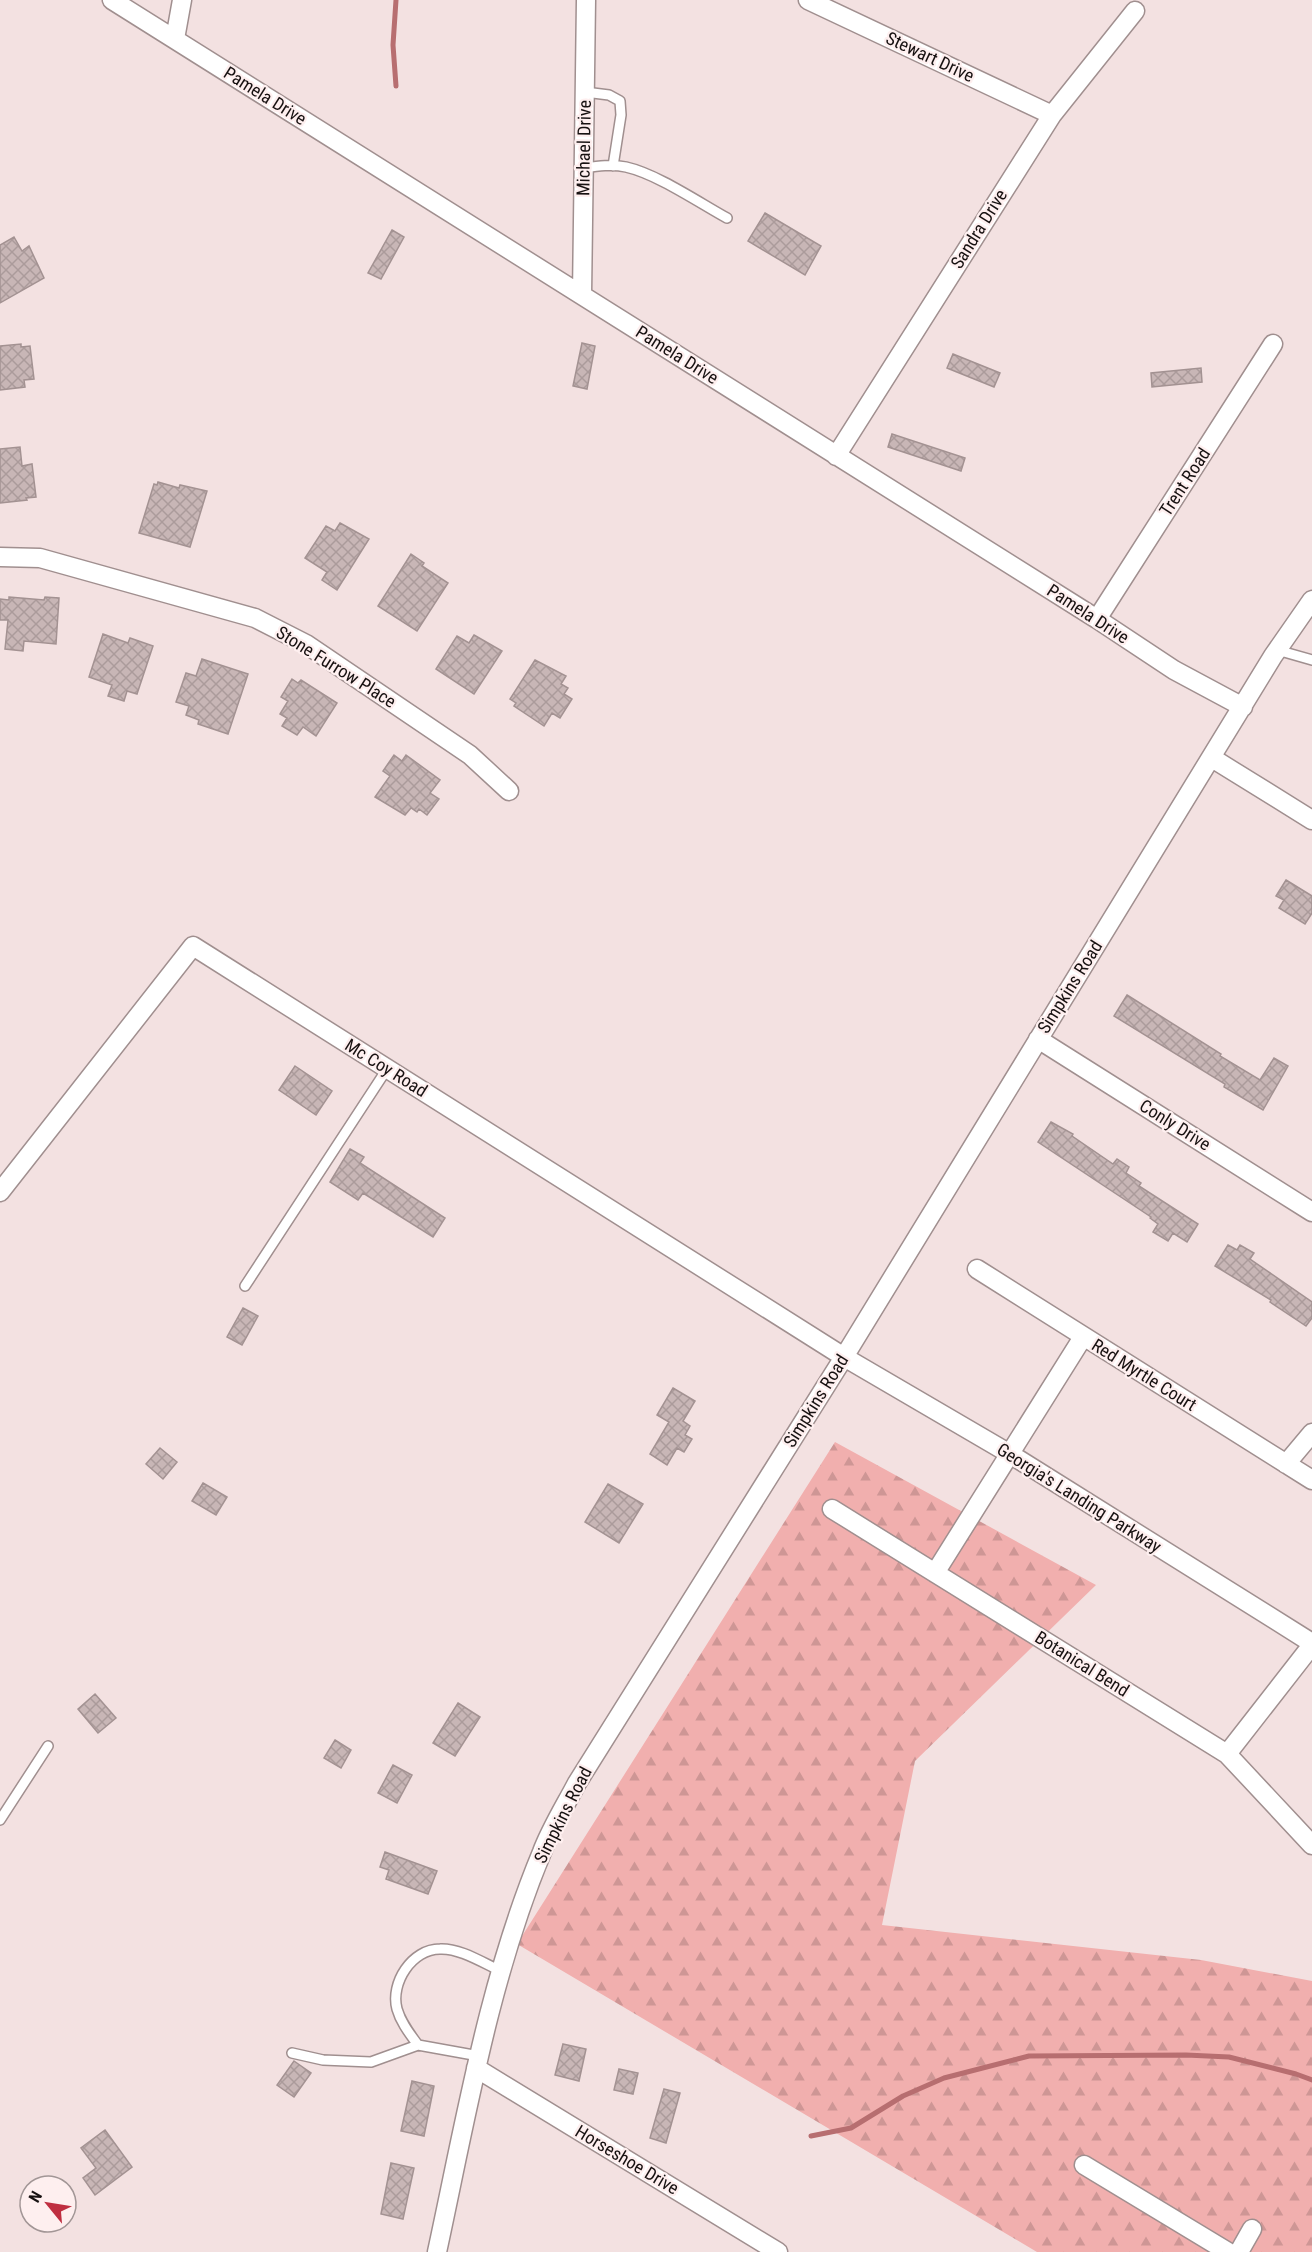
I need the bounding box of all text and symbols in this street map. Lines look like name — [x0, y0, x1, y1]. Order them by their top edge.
street label: Stewart Drive — [883, 27, 978, 86]
street label: Pamela Drive — [220, 62, 310, 129]
street label: Michael Drive — [572, 100, 595, 196]
street label: Sandra Drive — [946, 185, 1011, 272]
street label: Pamela Drive — [632, 321, 722, 388]
street label: Trent Road — [1155, 444, 1214, 520]
street label: Pamela Drive — [1043, 579, 1133, 648]
street label: Stone Furrow Place — [273, 621, 400, 712]
street label: Simpkins Road — [1033, 937, 1106, 1037]
street label: Mc Coy Road — [341, 1034, 431, 1101]
street label: Conly Drive — [1136, 1095, 1215, 1155]
street label: Red Myrtle Court — [1088, 1334, 1200, 1415]
street label: Simpkins Road — [779, 1351, 852, 1451]
street label: Georgia's Landing Parkway — [993, 1438, 1166, 1557]
street label: Botanical Bend — [1031, 1626, 1133, 1701]
street label: Simpkins Road — [529, 1763, 596, 1866]
street label: Horseshoe Drive — [572, 2121, 683, 2199]
north arrow — [18, 2174, 78, 2234]
text: N — [25, 2188, 46, 2206]

